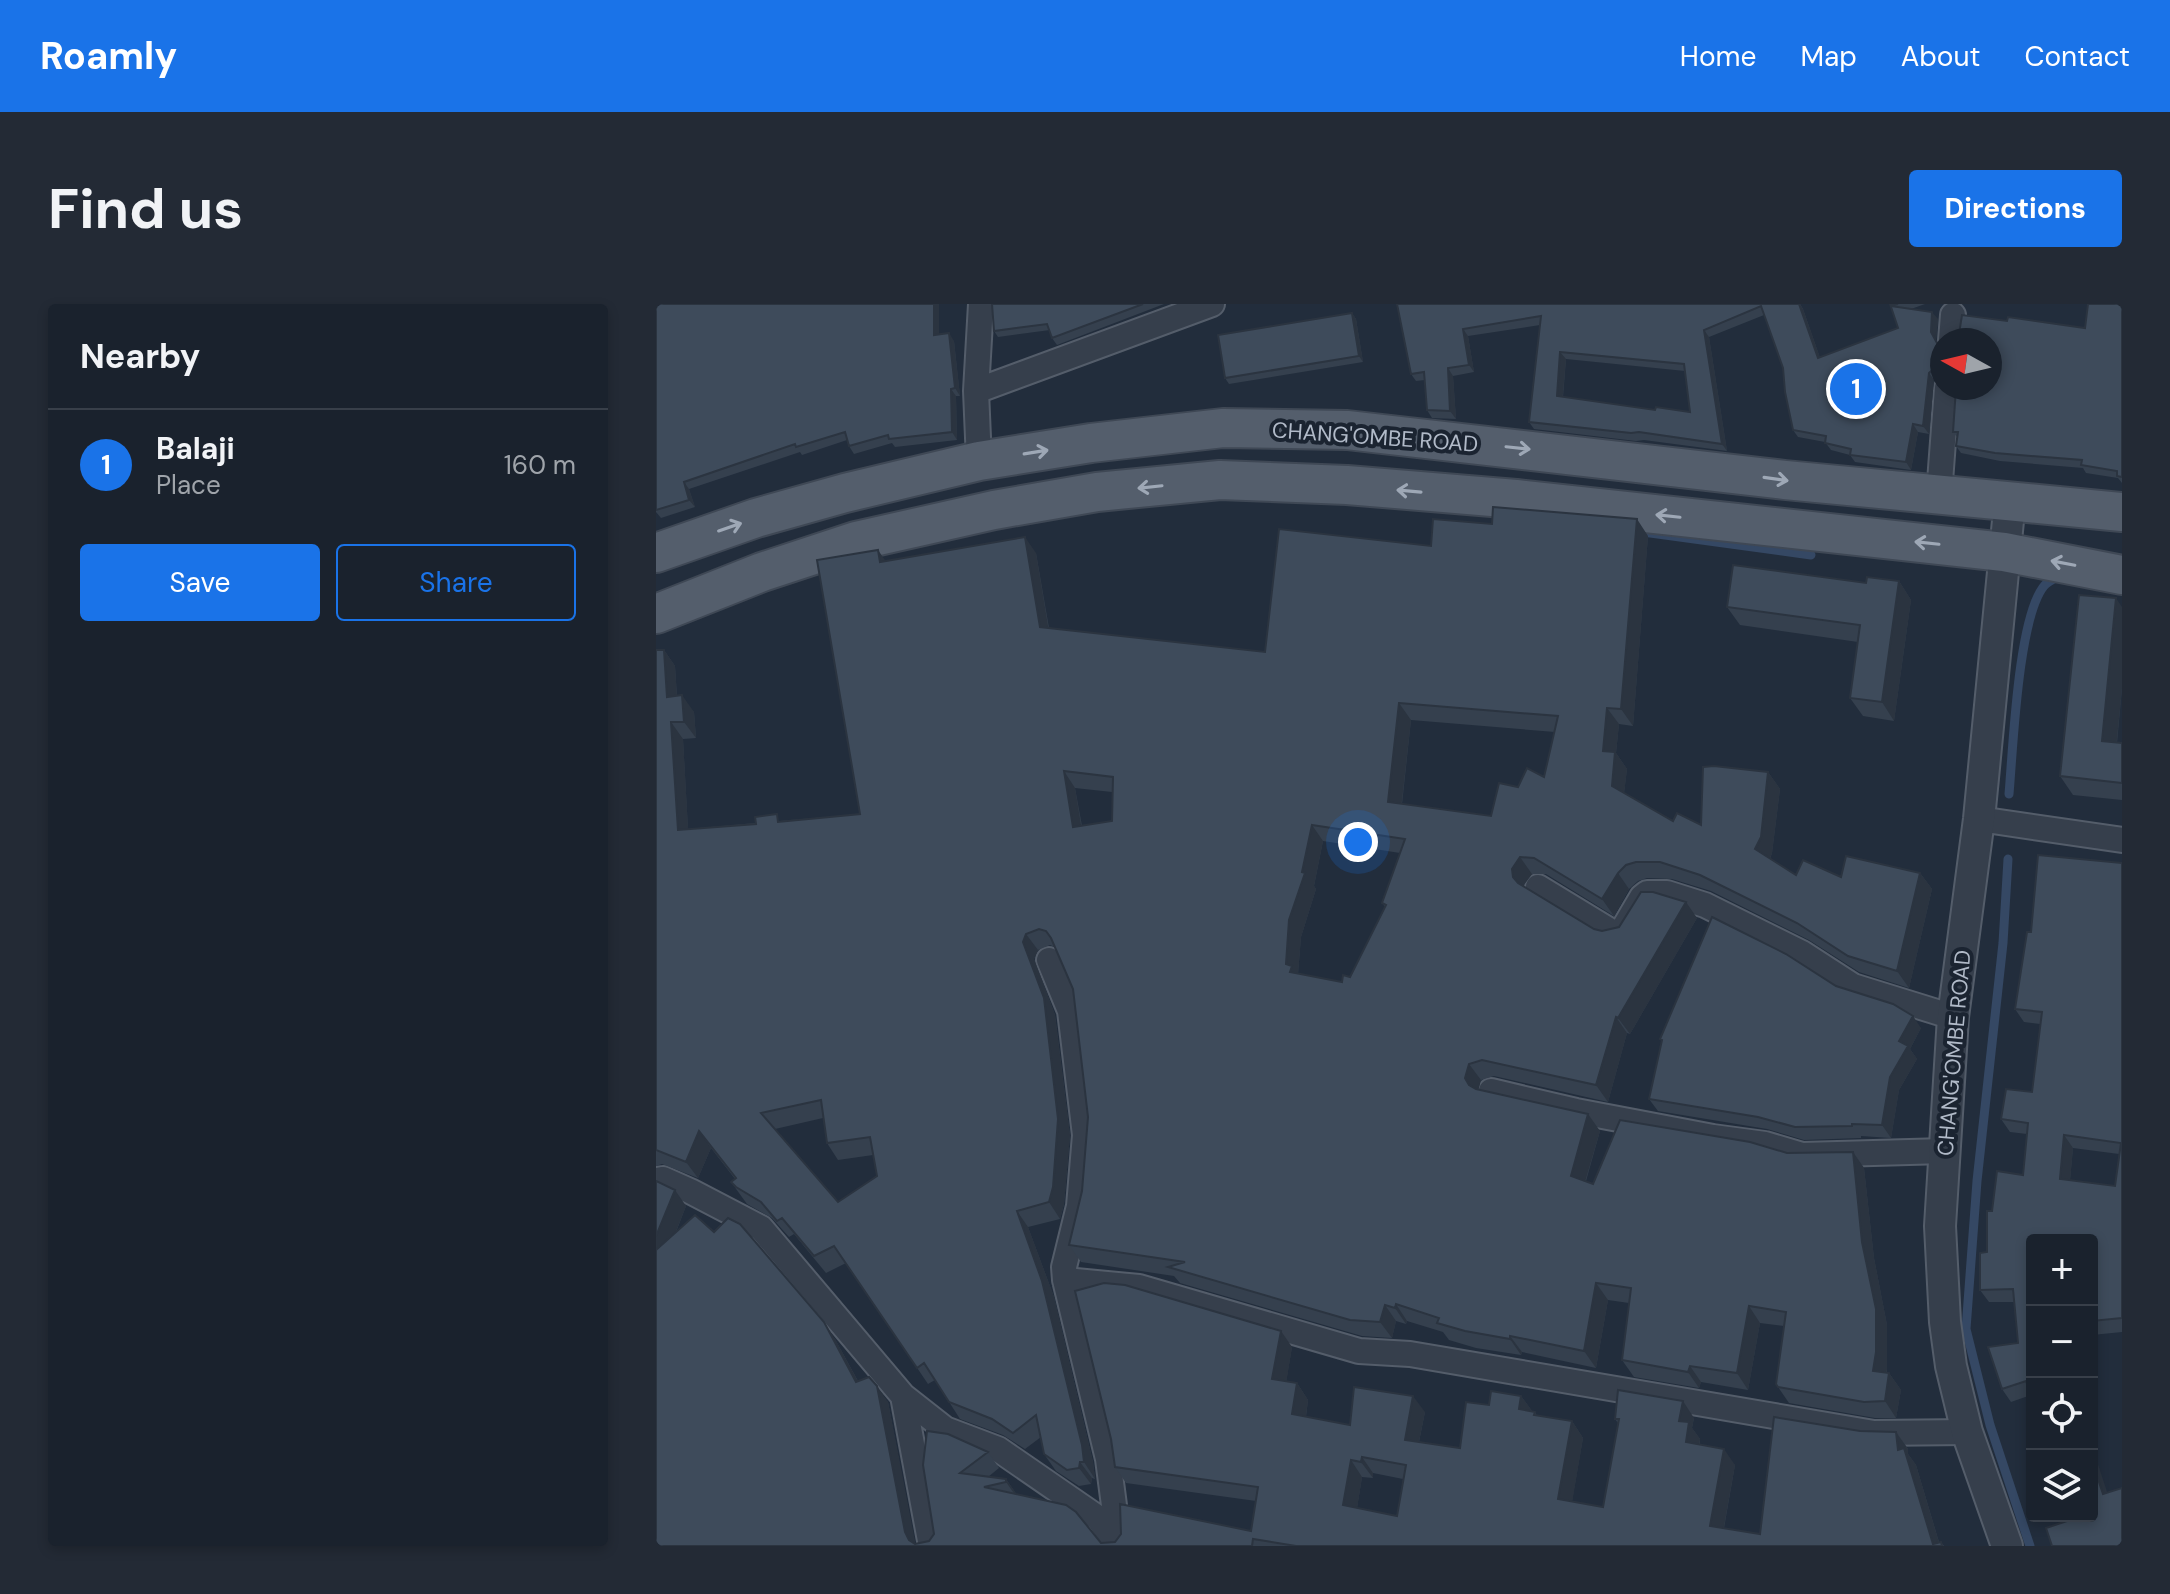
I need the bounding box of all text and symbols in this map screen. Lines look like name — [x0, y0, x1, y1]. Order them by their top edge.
text: Roamly — [40, 31, 177, 81]
text: Home — [1680, 38, 1756, 75]
text: Map — [1800, 38, 1857, 75]
text: About — [1901, 38, 1980, 75]
text: Contact — [2024, 38, 2130, 75]
button: Directions — [1909, 170, 2122, 247]
text: Find us — [48, 172, 243, 245]
north arrow — [1930, 328, 2002, 400]
text: Nearby — [80, 334, 200, 379]
pin: 1 — [1830, 359, 1882, 419]
street label: CHANG'OMBE ROAD — [1271, 415, 1479, 459]
text: Balaji — [156, 429, 235, 468]
one-way arrow — [1504, 440, 1531, 455]
one-way arrow — [1023, 443, 1048, 458]
text: 1 — [101, 448, 111, 482]
text: 160 m — [504, 448, 576, 482]
text: Place — [156, 468, 221, 502]
one-way arrow — [1763, 472, 1788, 487]
one-way arrow — [1137, 480, 1164, 495]
one-way arrow — [1396, 483, 1423, 498]
one-way arrow — [1655, 509, 1682, 524]
one-way arrow — [717, 519, 742, 534]
one-way arrow — [1914, 536, 1941, 551]
button: Save — [80, 544, 320, 621]
button: Share — [336, 544, 576, 621]
one-way arrow — [2051, 555, 2076, 570]
your location — [1338, 822, 1378, 862]
street label: CHANG'OMBE ROAD — [1931, 949, 1977, 1157]
map controls — [2026, 1234, 2098, 1522]
button: + — [2026, 1234, 2098, 1306]
button: − — [2026, 1306, 2098, 1378]
button: locate — [2026, 1378, 2098, 1450]
button: layers — [2026, 1450, 2098, 1522]

